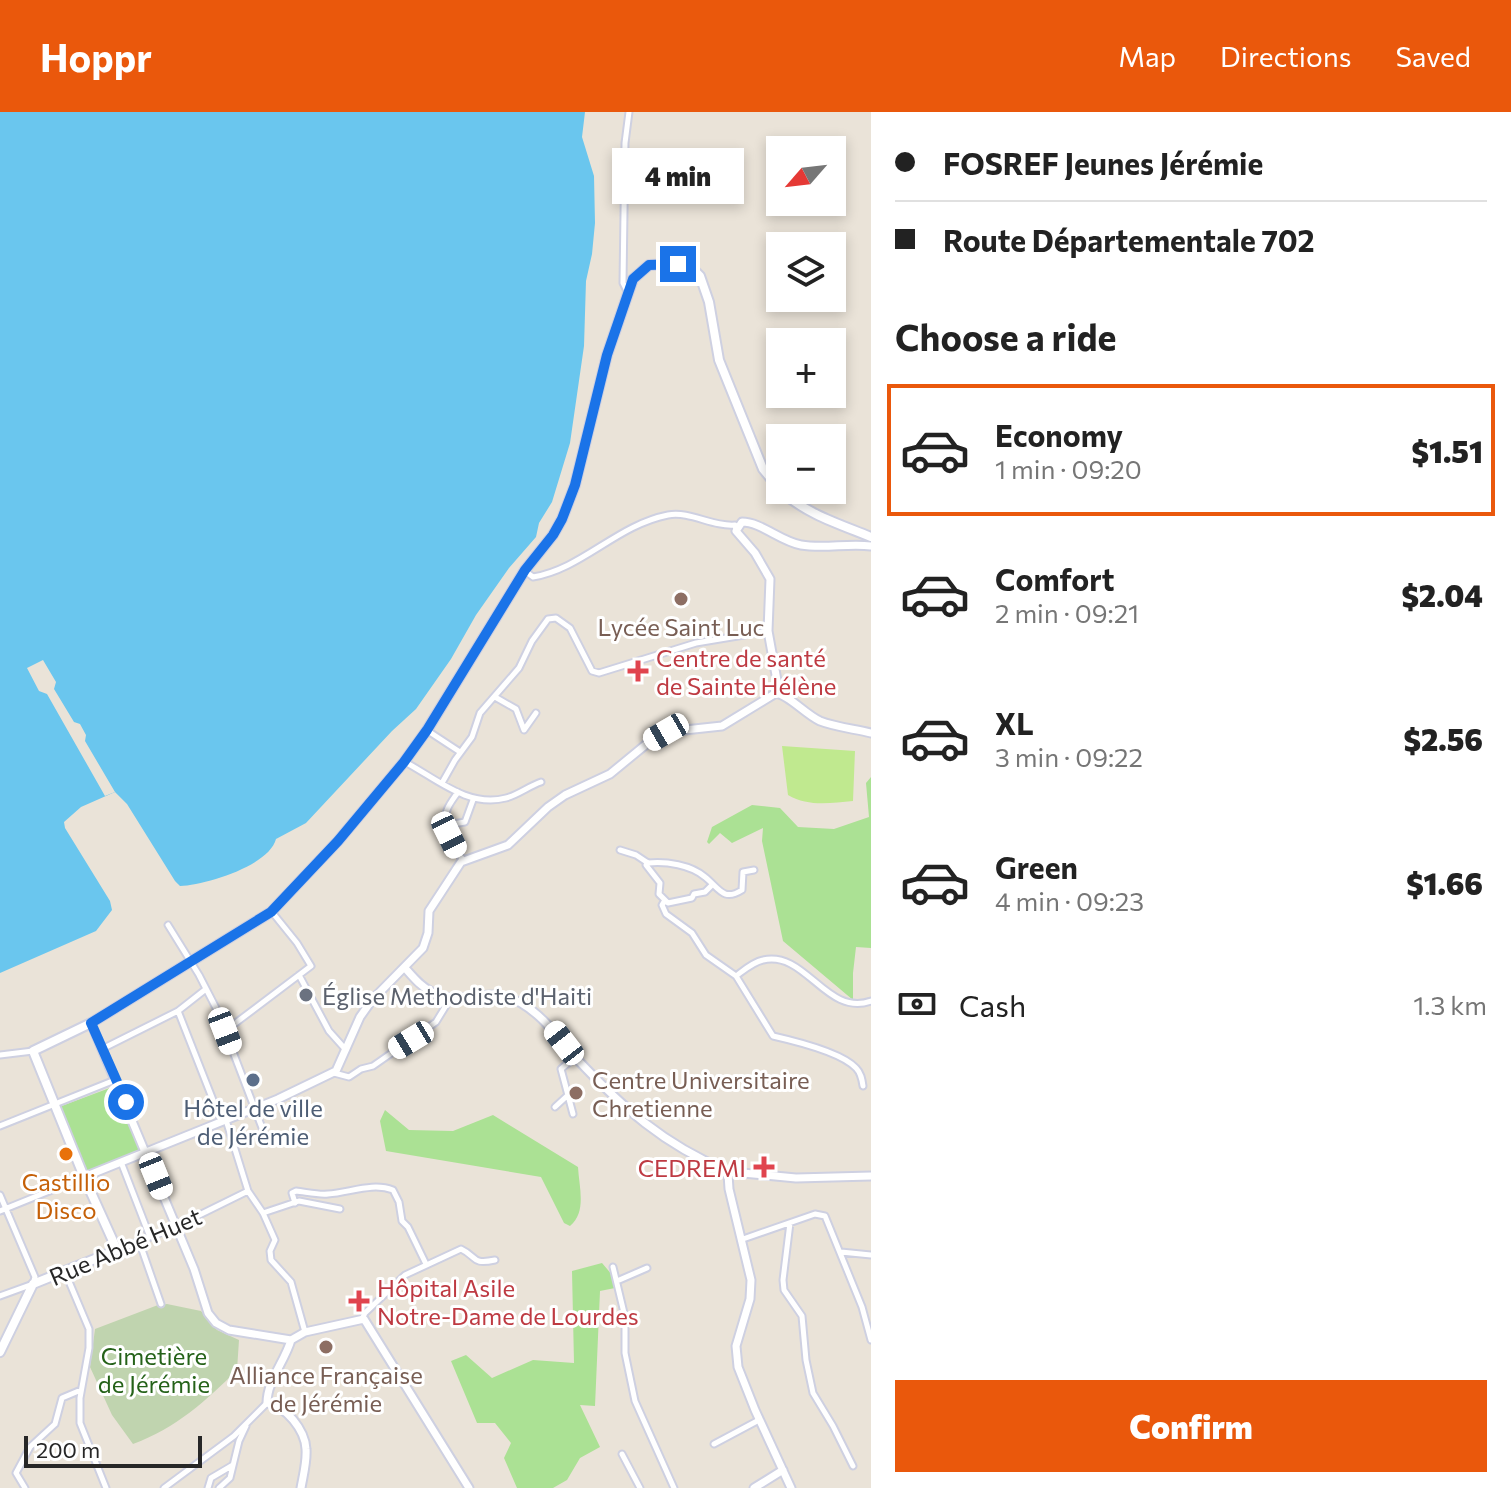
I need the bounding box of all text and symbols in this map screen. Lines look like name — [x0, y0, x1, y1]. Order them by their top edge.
text: Hoppr — [40, 33, 152, 80]
text: Map — [1118, 39, 1176, 73]
text: Directions — [1220, 39, 1351, 73]
text: Saved — [1395, 39, 1471, 73]
north arrow — [766, 136, 846, 216]
map controls — [766, 136, 846, 504]
text: FOSREF Jeunes Jérémie — [943, 144, 1263, 181]
callout: 4 min — [612, 148, 744, 204]
text: 4 min — [645, 160, 711, 191]
text: Route Départementale 702 — [943, 221, 1315, 258]
button: layers — [766, 232, 846, 312]
route end — [660, 246, 696, 282]
text: Choose a ride — [895, 314, 1116, 358]
button: + — [766, 328, 846, 408]
icon: car — [899, 414, 971, 486]
text: Economy — [995, 416, 1123, 453]
button: − — [766, 424, 846, 504]
text: $1.51 — [1412, 432, 1483, 469]
text: 1 min · 09:20 — [995, 453, 1142, 484]
icon: car — [899, 558, 971, 630]
text: Comfort — [995, 560, 1114, 597]
text: $2.04 — [1401, 576, 1483, 613]
marker: Lycée Saint Luc — [672, 590, 690, 608]
text: 2 min · 09:21 — [995, 597, 1139, 628]
place label: Lycée Saint Luc — [598, 612, 764, 641]
place label: Centre de santé de Sainte Hélène — [656, 643, 836, 700]
marker: Centre de santé de Sainte Hélène — [627, 660, 649, 682]
icon: car — [899, 702, 971, 774]
text: XL — [995, 704, 1034, 741]
car — [639, 710, 693, 754]
text: $2.56 — [1404, 720, 1483, 757]
text: 3 min · 09:22 — [995, 741, 1143, 772]
car — [428, 808, 470, 862]
icon: car — [899, 846, 971, 918]
text: Green — [995, 848, 1078, 885]
text: $1.66 — [1406, 864, 1483, 901]
text: 4 min · 09:23 — [995, 885, 1144, 916]
place label: Église Methodiste d'Haiti — [322, 981, 592, 1010]
icon: cash — [895, 982, 939, 1026]
marker: Église Methodiste d'Haiti — [297, 986, 315, 1004]
text: Cash — [959, 986, 1026, 1023]
text: 1.3 km — [1413, 989, 1487, 1020]
car — [205, 1004, 245, 1058]
car — [384, 1017, 438, 1063]
car — [540, 1017, 588, 1069]
place label: Centre Universitaire Chretienne — [592, 1065, 810, 1122]
marker: Hôtel de ville de Jérémie — [244, 1071, 262, 1089]
route start — [108, 1084, 144, 1120]
marker: Centre Universitaire Chretienne — [567, 1084, 585, 1102]
place label: Hôtel de ville de Jérémie — [183, 1093, 323, 1150]
marker: Castillio Disco — [57, 1145, 75, 1163]
car — [136, 1149, 176, 1203]
place label: CEDREMI — [638, 1153, 746, 1182]
marker: CEDREMI — [753, 1156, 775, 1178]
place label: Castillio Disco — [22, 1167, 110, 1224]
street label: Rue Abbé Huet — [45, 1201, 206, 1291]
place label: Hôpital Asile Notre-Dame de Lourdes — [377, 1273, 639, 1330]
marker: Hôpital Asile Notre-Dame de Lourdes — [348, 1290, 370, 1312]
marker: Alliance Française de Jérémie — [317, 1338, 335, 1356]
park label: Cimetière de Jérémie — [98, 1341, 210, 1398]
place label: Alliance Française de Jérémie — [229, 1360, 423, 1417]
button: Confirm — [895, 1380, 1487, 1472]
scale bar — [24, 1432, 202, 1468]
text: 200 m — [36, 1436, 100, 1463]

